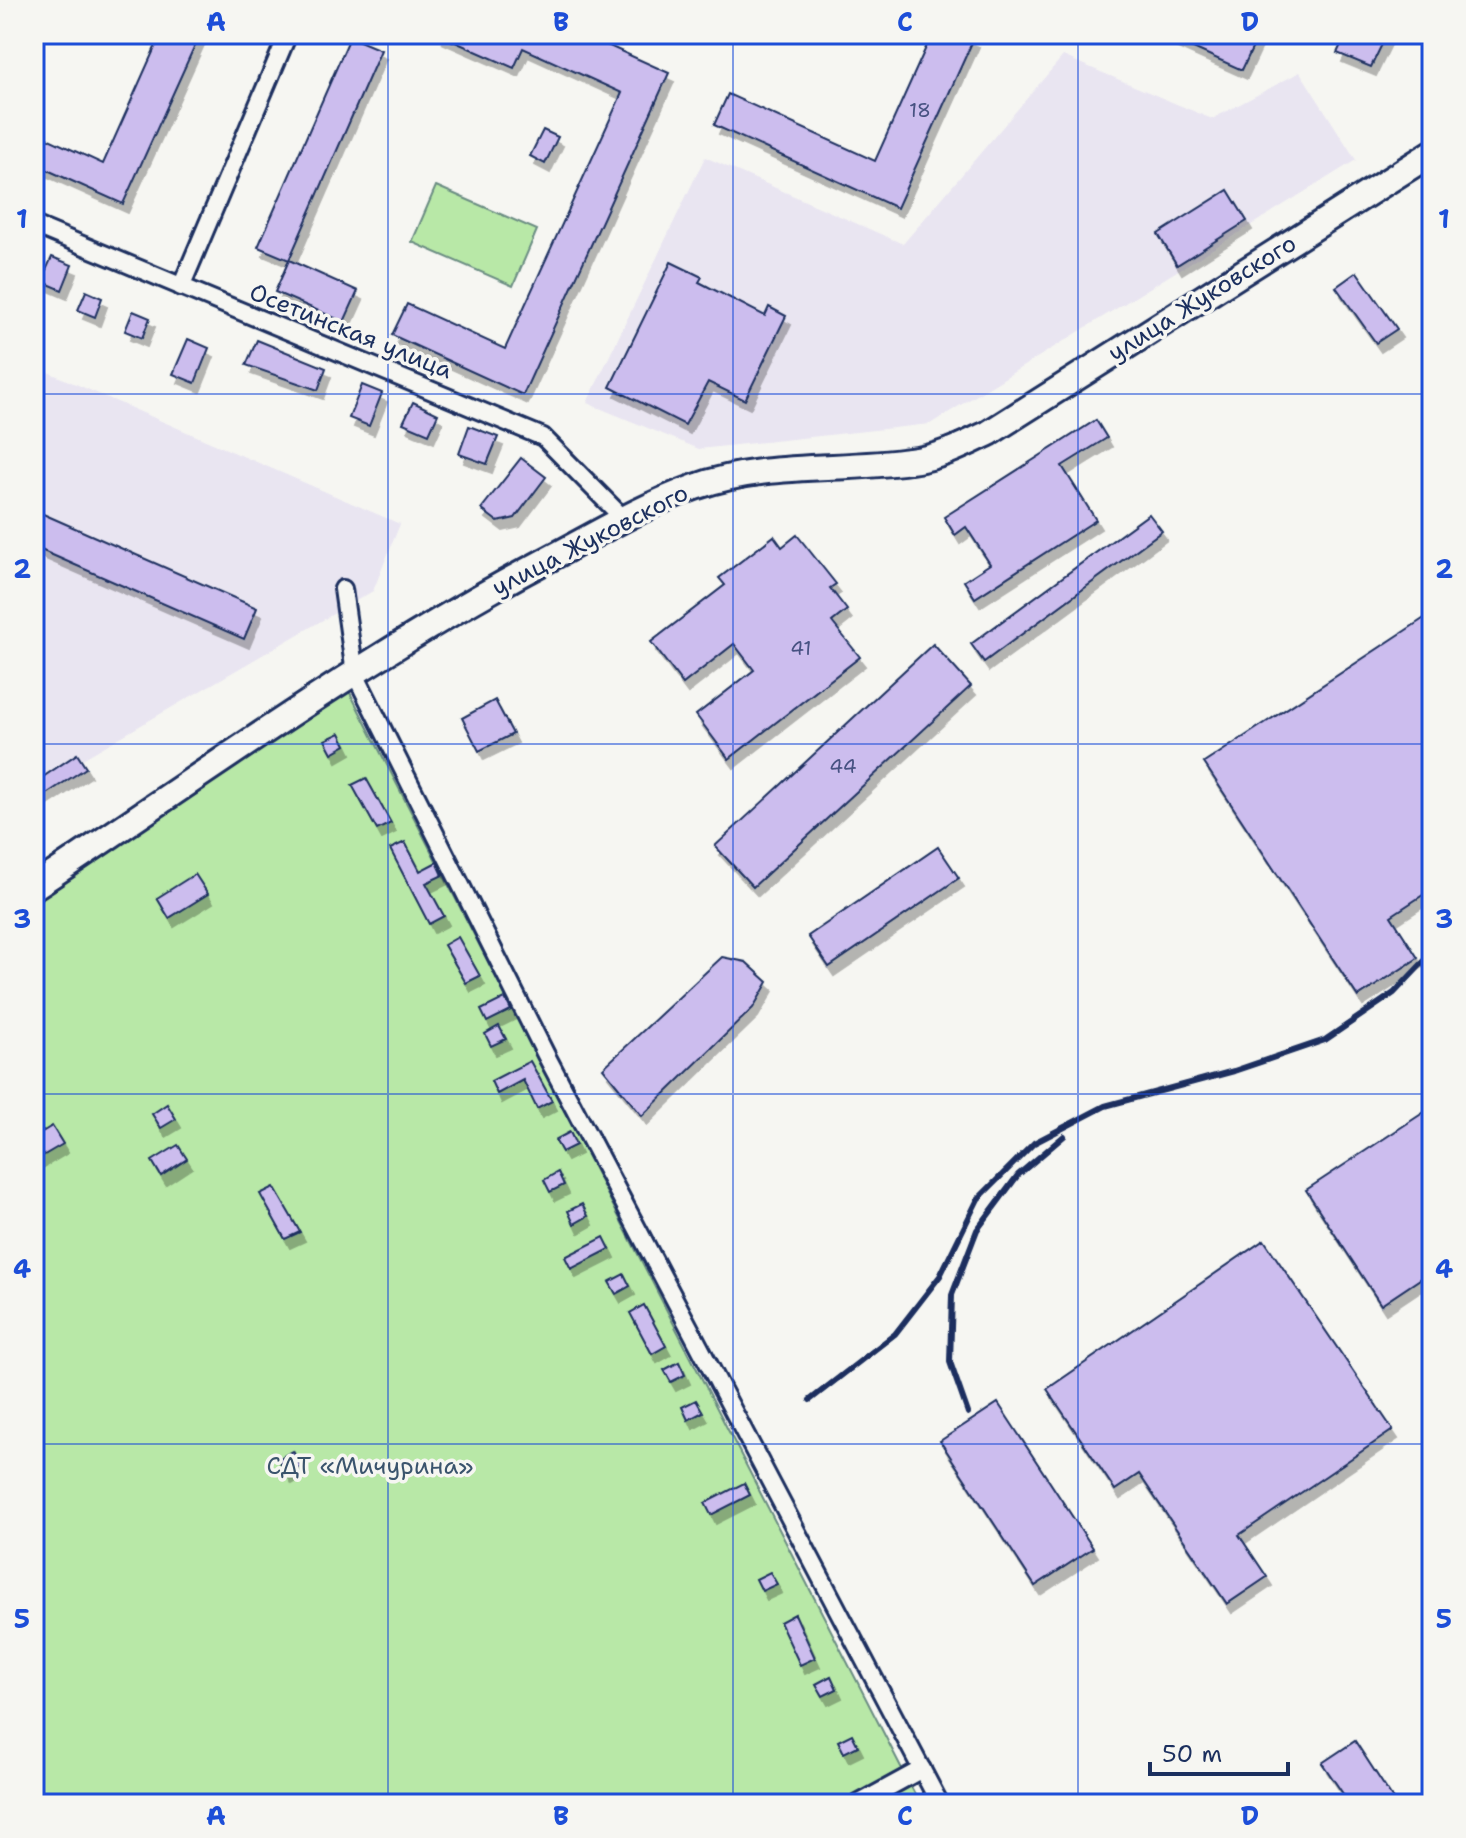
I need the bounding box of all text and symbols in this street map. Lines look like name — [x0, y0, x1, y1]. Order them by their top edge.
text: A — [206, 4, 226, 39]
text: B — [553, 4, 569, 39]
text: C — [897, 4, 913, 39]
text: D — [1241, 4, 1259, 39]
house number: 18 — [909, 97, 931, 123]
text: 1 — [16, 201, 28, 236]
text: 1 — [1438, 201, 1450, 236]
street label: улица Жуковского — [1102, 227, 1302, 369]
street label: Осетинская улица — [245, 276, 457, 386]
street label: улица Жуковского — [486, 477, 694, 603]
text: 2 — [13, 551, 31, 586]
text: 2 — [1435, 551, 1453, 586]
house number: 41 — [790, 635, 812, 661]
house number: 44 — [829, 753, 857, 779]
text: 3 — [13, 901, 31, 936]
text: 3 — [1435, 901, 1453, 936]
text: 4 — [13, 1251, 31, 1286]
text: 4 — [1435, 1251, 1453, 1286]
park label: СДТ «Мичурина» — [266, 1450, 474, 1482]
text: 5 — [14, 1601, 30, 1636]
text: 5 — [1436, 1601, 1452, 1636]
scale bar — [1150, 1726, 1288, 1776]
text: 50 m — [1162, 1738, 1222, 1770]
text: A — [206, 1798, 226, 1833]
text: B — [553, 1798, 569, 1833]
text: C — [897, 1798, 913, 1833]
text: D — [1241, 1798, 1259, 1833]

